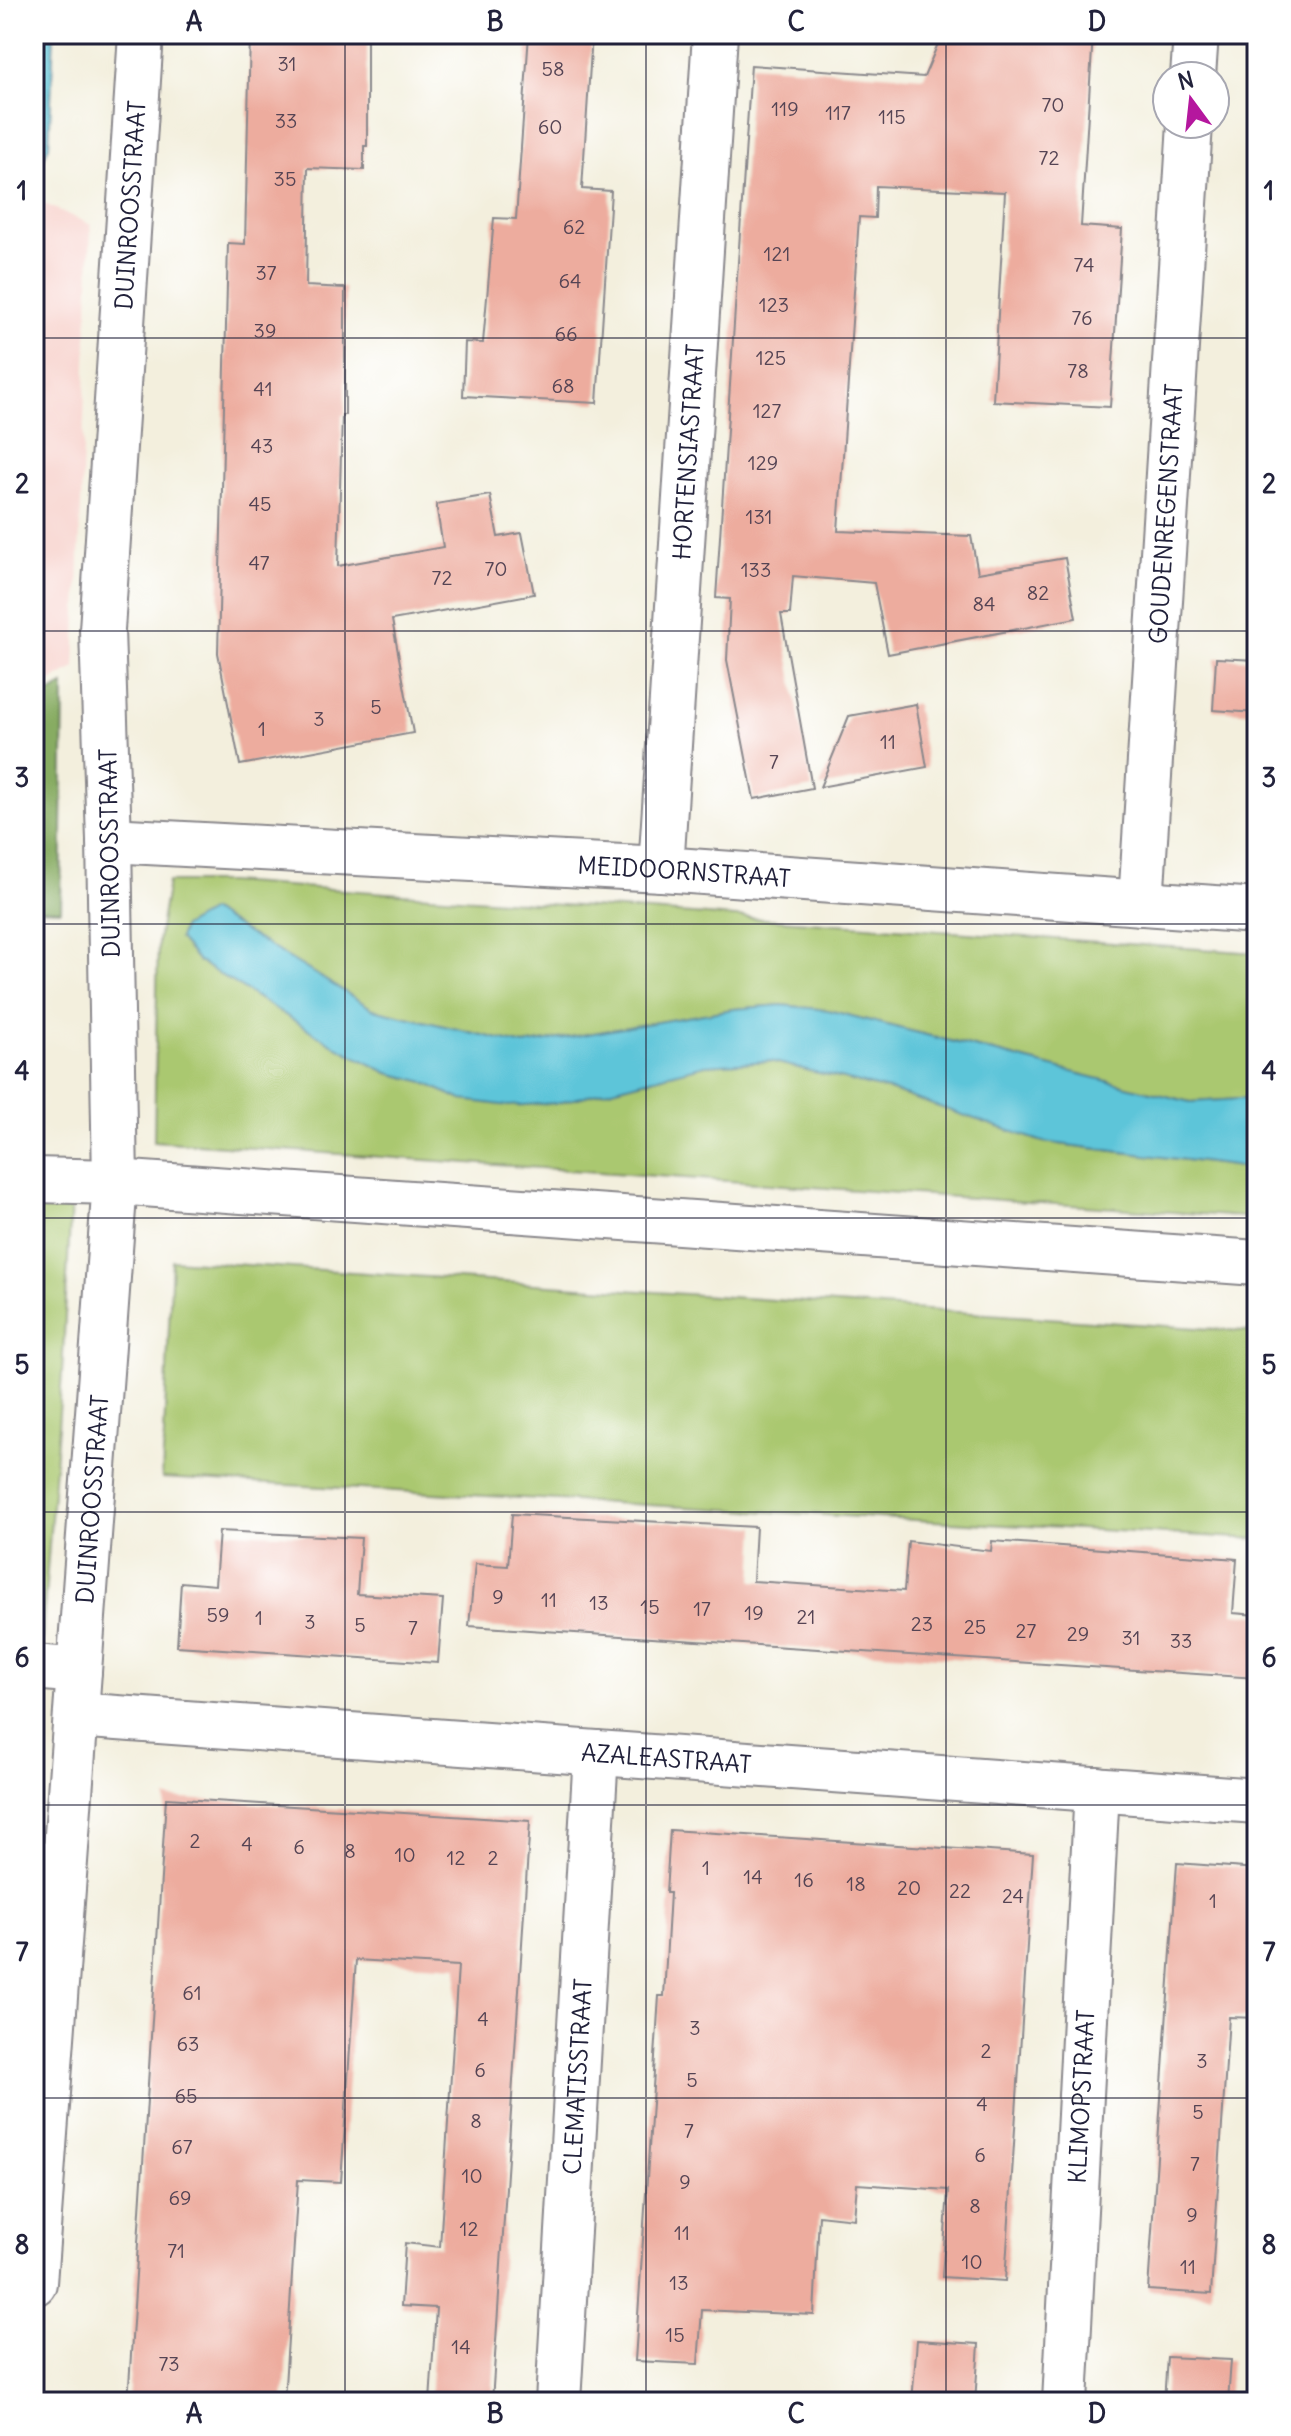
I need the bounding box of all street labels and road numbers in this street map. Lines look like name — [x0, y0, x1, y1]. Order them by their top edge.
street label: DUINROOSSTRAAT — [108, 99, 152, 311]
street label: HORTENSIASTRAAT — [666, 343, 710, 561]
street label: GOUDENREGENSTRAAT — [1142, 383, 1189, 645]
street label: DUINROOSSTRAAT — [92, 748, 126, 958]
street label: MEIDOORNSTRAAT — [577, 850, 792, 893]
street label: DUINROOSSTRAAT — [69, 1393, 114, 1605]
street label: AZALEASTRAAT — [580, 1737, 753, 1779]
street label: CLEMATISSTRAAT — [556, 1978, 598, 2176]
street label: KLIMOPSTRAAT — [1061, 2009, 1100, 2184]

